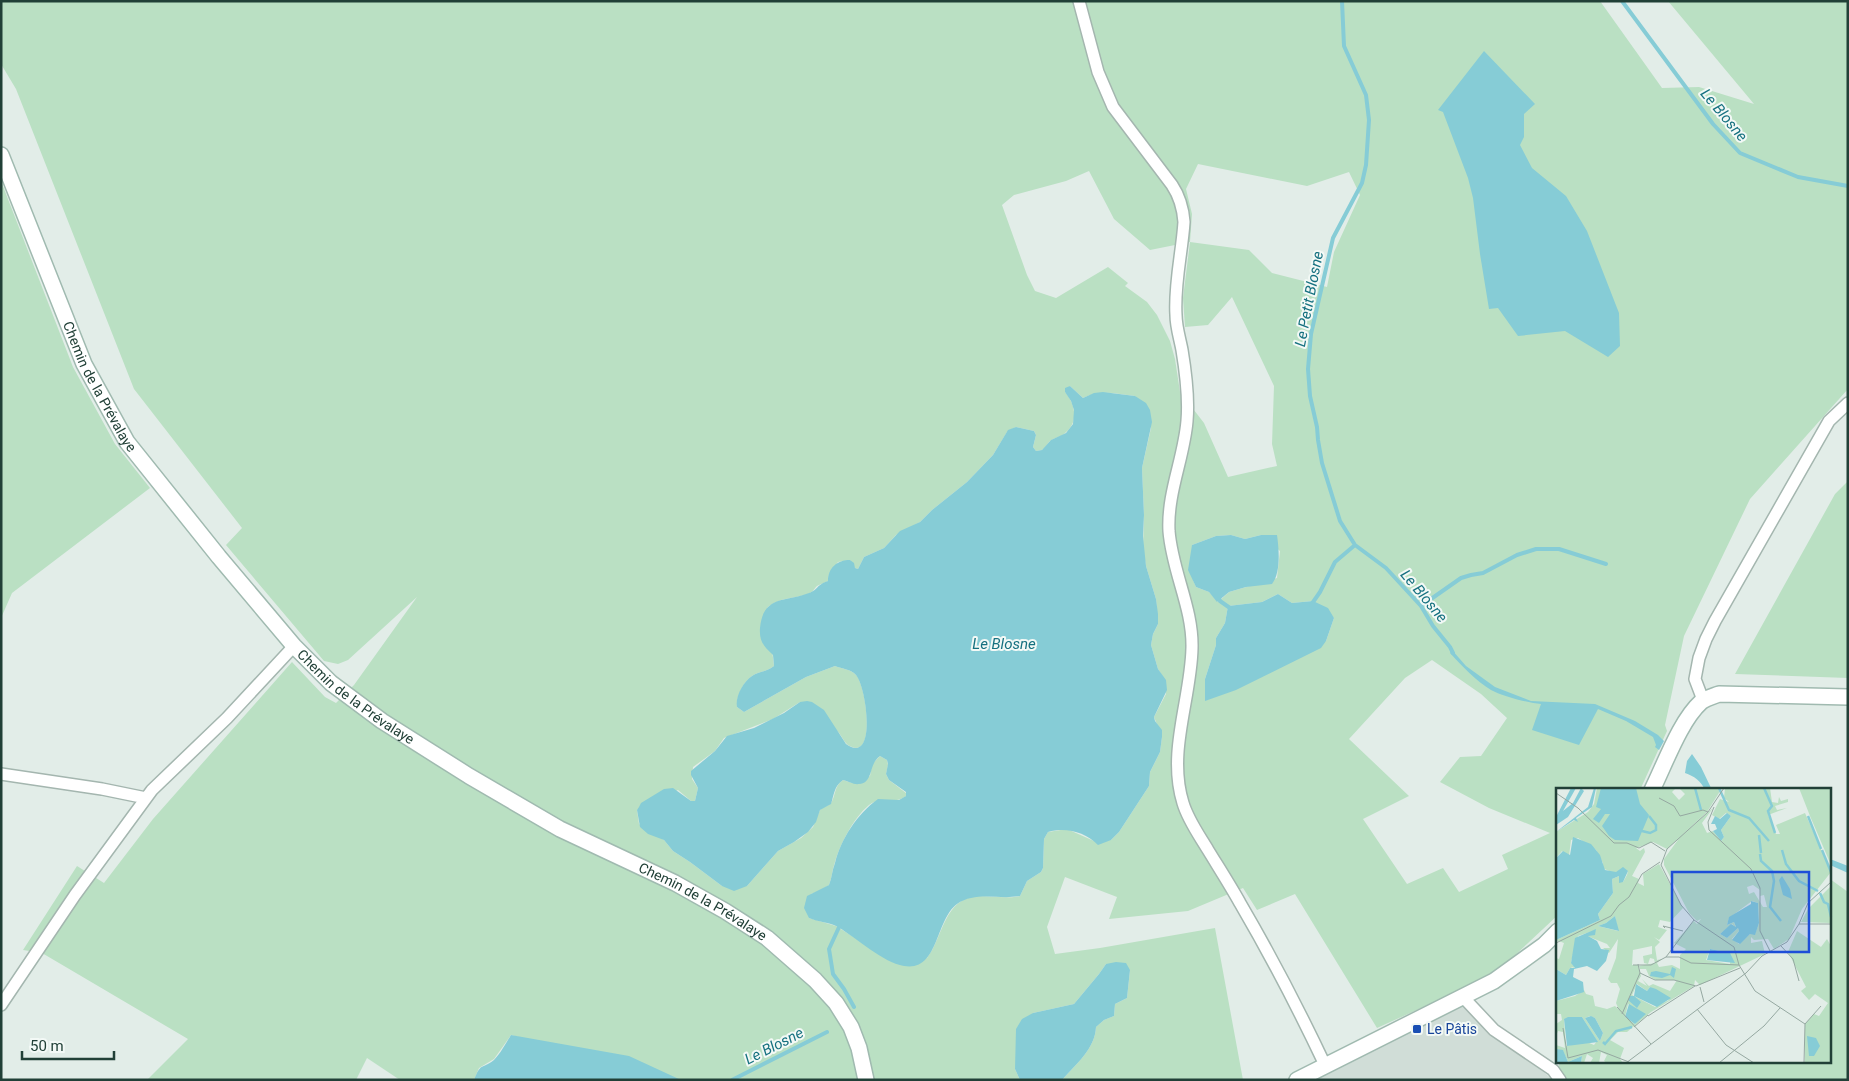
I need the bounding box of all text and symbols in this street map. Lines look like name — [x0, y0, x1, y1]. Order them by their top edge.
water label: Le Blosne — [1697, 85, 1751, 145]
water label: Le Petit Blosne — [1291, 249, 1327, 348]
street label: Chemin de la Prévalaye — [60, 319, 140, 455]
water label: Le Blosne — [1397, 566, 1451, 626]
water label: Le Blosne — [972, 635, 1036, 653]
street label: Chemin de la Prévalaye — [294, 646, 417, 747]
inset map — [1556, 788, 1832, 1064]
street label: Chemin de la Prévalaye — [636, 859, 770, 944]
place label: Le Pâtis — [1427, 1021, 1477, 1037]
water label: Le Blosne — [742, 1023, 807, 1068]
marker: Le Pâtis — [1411, 1023, 1423, 1035]
scale bar — [22, 1028, 115, 1060]
text: 50 m — [30, 1037, 64, 1055]

